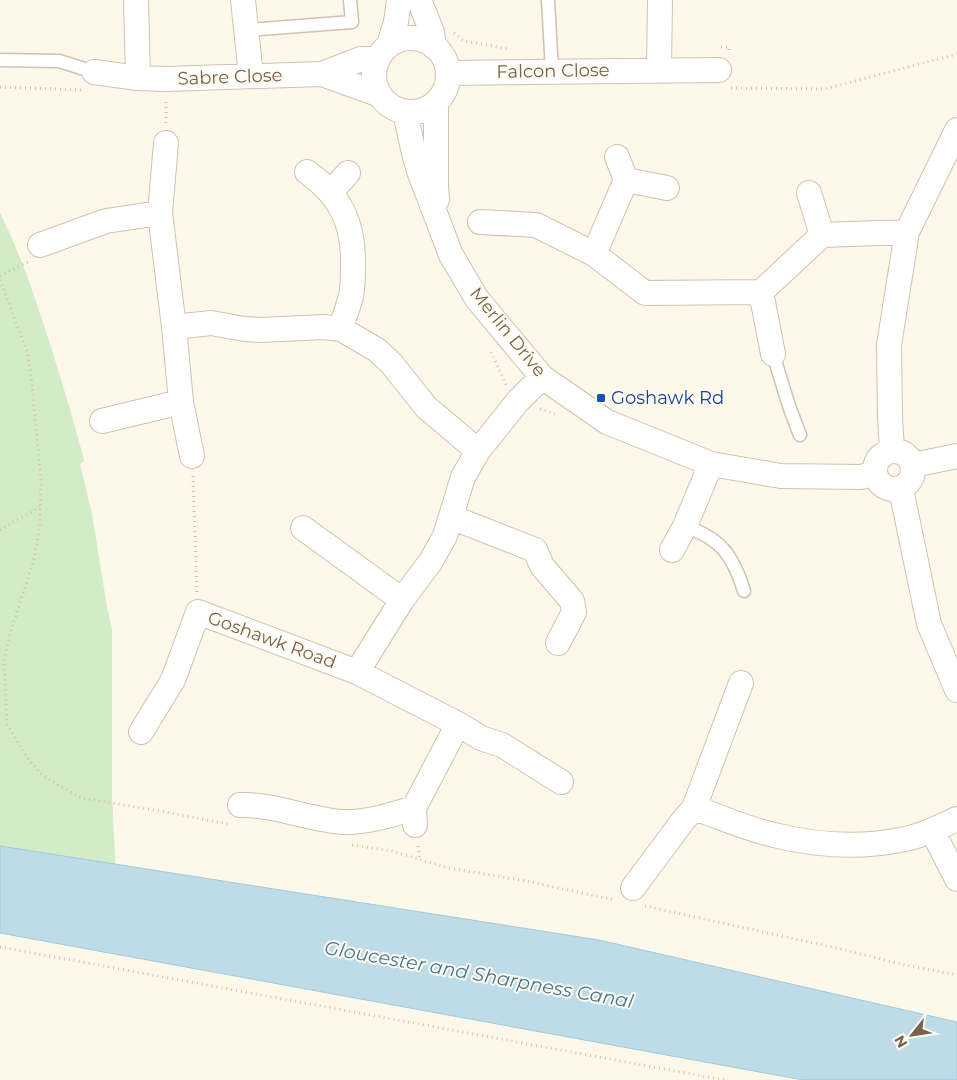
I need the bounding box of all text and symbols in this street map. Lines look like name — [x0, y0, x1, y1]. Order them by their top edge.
street label: Falcon Close — [496, 59, 610, 83]
street label: Sabre Close — [177, 64, 283, 90]
street label: Merlin Drive — [465, 283, 551, 381]
place label: Goshawk Rd — [611, 387, 724, 409]
marker: Goshawk Rd — [595, 392, 607, 404]
street label: Goshawk Road — [205, 607, 339, 673]
water label: Gloucester and Sharpness Canal — [323, 936, 636, 1013]
north arrow — [887, 1010, 937, 1060]
text: N — [890, 1032, 911, 1051]

